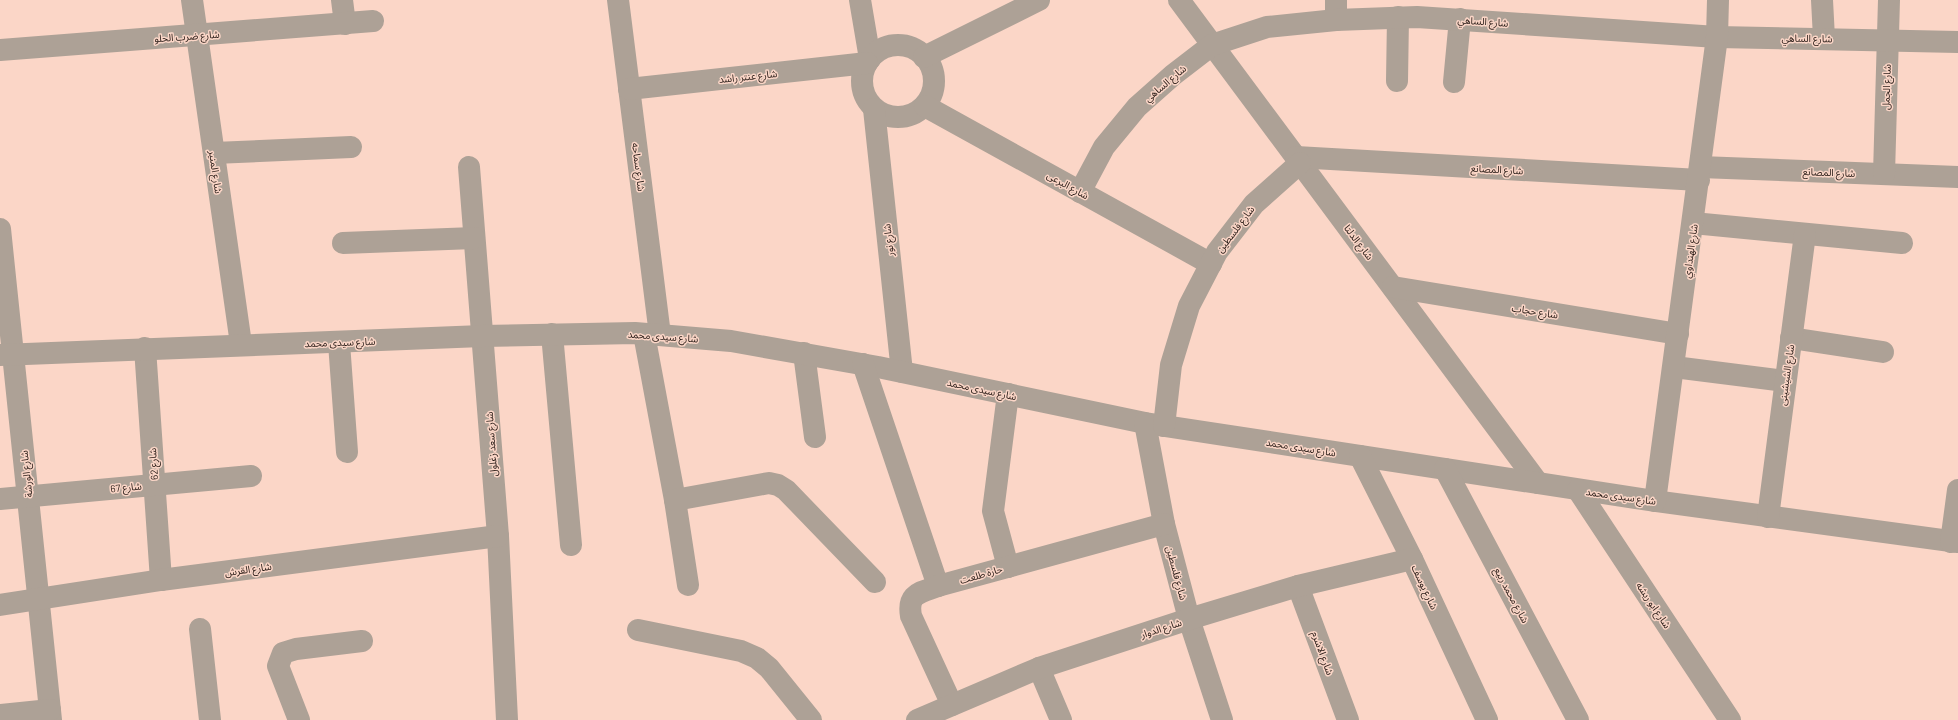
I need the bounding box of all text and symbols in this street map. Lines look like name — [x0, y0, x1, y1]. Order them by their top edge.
street label: شارع الساهي — [1457, 13, 1509, 31]
street label: شارع ضرب الحلو — [154, 28, 220, 46]
street label: شارع الساهي — [1781, 32, 1833, 47]
street label: شارع الساهي — [1142, 62, 1190, 106]
street label: شارع الجمل — [1879, 64, 1895, 110]
street label: شارع عنتر راشد — [718, 67, 778, 87]
street label: شارع سماحه — [628, 142, 648, 192]
street label: شارع المنير — [205, 149, 225, 195]
street label: شارع المصانع — [1470, 162, 1524, 178]
street label: شارع المصانع — [1802, 165, 1856, 181]
street label: شارع البرعى — [1044, 169, 1091, 203]
street label: شارع فلسطين — [1213, 203, 1258, 256]
street label: شارع الدلتا — [1340, 222, 1376, 263]
street label: شارع نور — [880, 223, 898, 258]
street label: شارع الهنداوي — [1680, 223, 1702, 279]
street label: شارع حجاب — [1511, 301, 1559, 323]
street label: شارع سيدى محمد — [627, 328, 699, 346]
street label: شارع سيدى محمد — [304, 335, 376, 351]
street label: شارع الشيشينى — [1776, 343, 1798, 407]
street label: شارع سيدى محمد — [946, 376, 1018, 404]
street label: شارع سعد زغلول — [483, 411, 501, 477]
street label: شارع سيدى محمد — [1265, 436, 1337, 460]
street label: شارع 62 — [146, 447, 162, 480]
street label: شارع الورشة — [18, 450, 36, 498]
street label: شارع 67 — [110, 479, 143, 497]
street label: شارع سيدى محمد — [1585, 485, 1657, 509]
street label: شارع فلسطين — [1162, 545, 1190, 602]
street label: شارع القرش — [224, 560, 273, 580]
street label: حارة طلعت — [958, 562, 1004, 587]
street label: شارع يوسف — [1408, 563, 1441, 612]
street label: شارع محمد ربيع — [1491, 565, 1532, 626]
street label: شارع ابو ريشه — [1633, 580, 1674, 632]
street label: شارع الدوار — [1138, 616, 1184, 642]
street label: شارع الاشرم — [1307, 629, 1337, 678]

